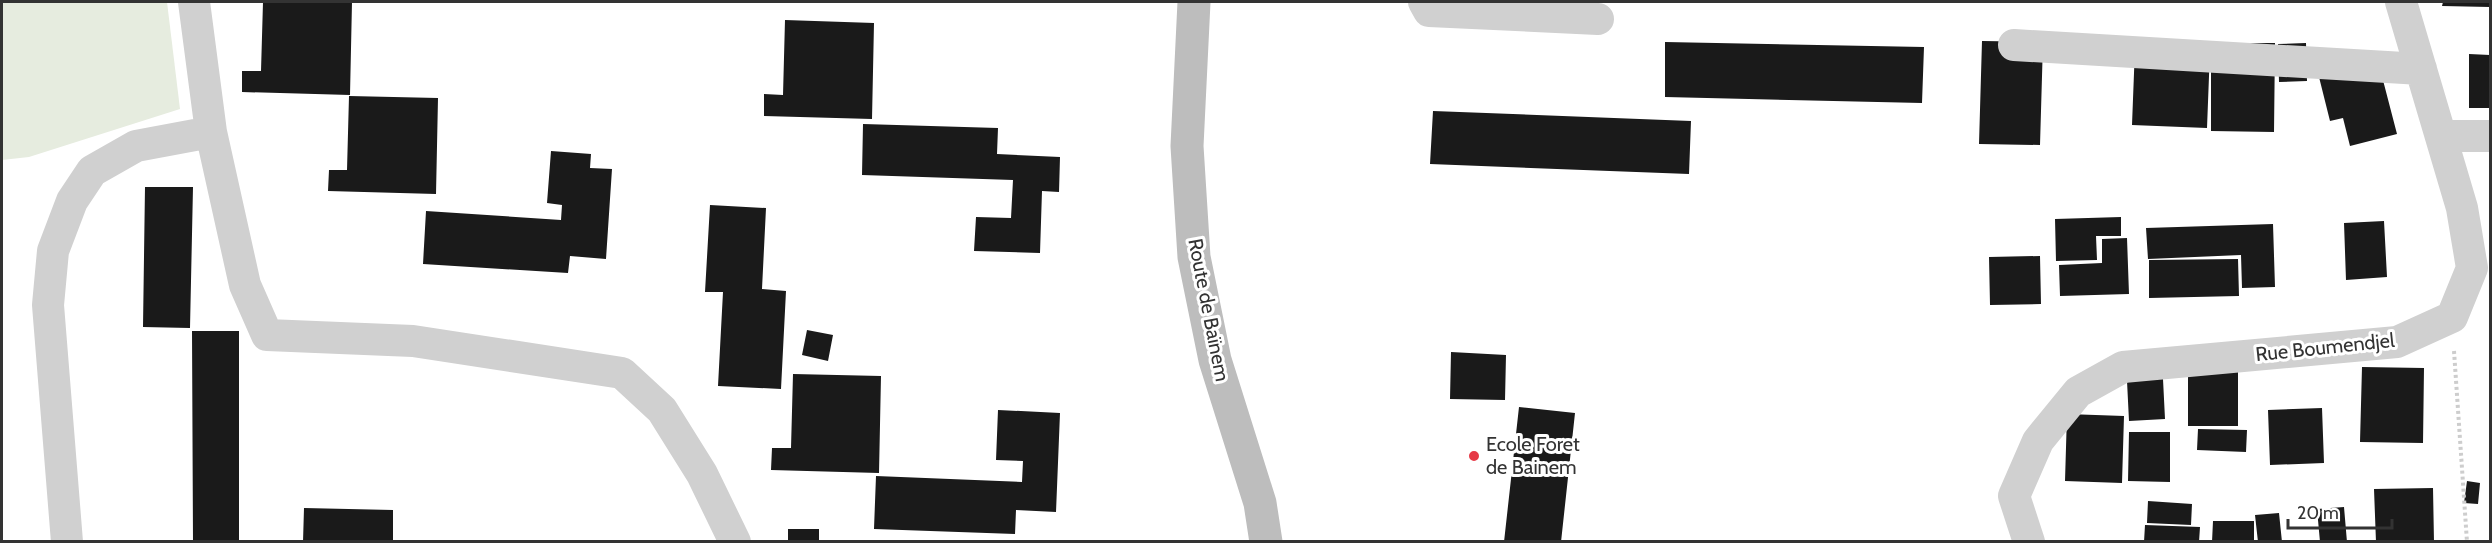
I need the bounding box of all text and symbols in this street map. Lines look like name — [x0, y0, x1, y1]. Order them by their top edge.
street label: Route de Baïnem — [1183, 236, 1235, 384]
street label: Rue Boumendjel — [2254, 328, 2396, 366]
place label: Ecole Foret de Bainem — [1486, 432, 1580, 479]
marker: Ecole Foret de Bainem — [1467, 449, 1481, 463]
scale bar — [2288, 492, 2392, 530]
text: 20 m — [2297, 502, 2339, 524]

